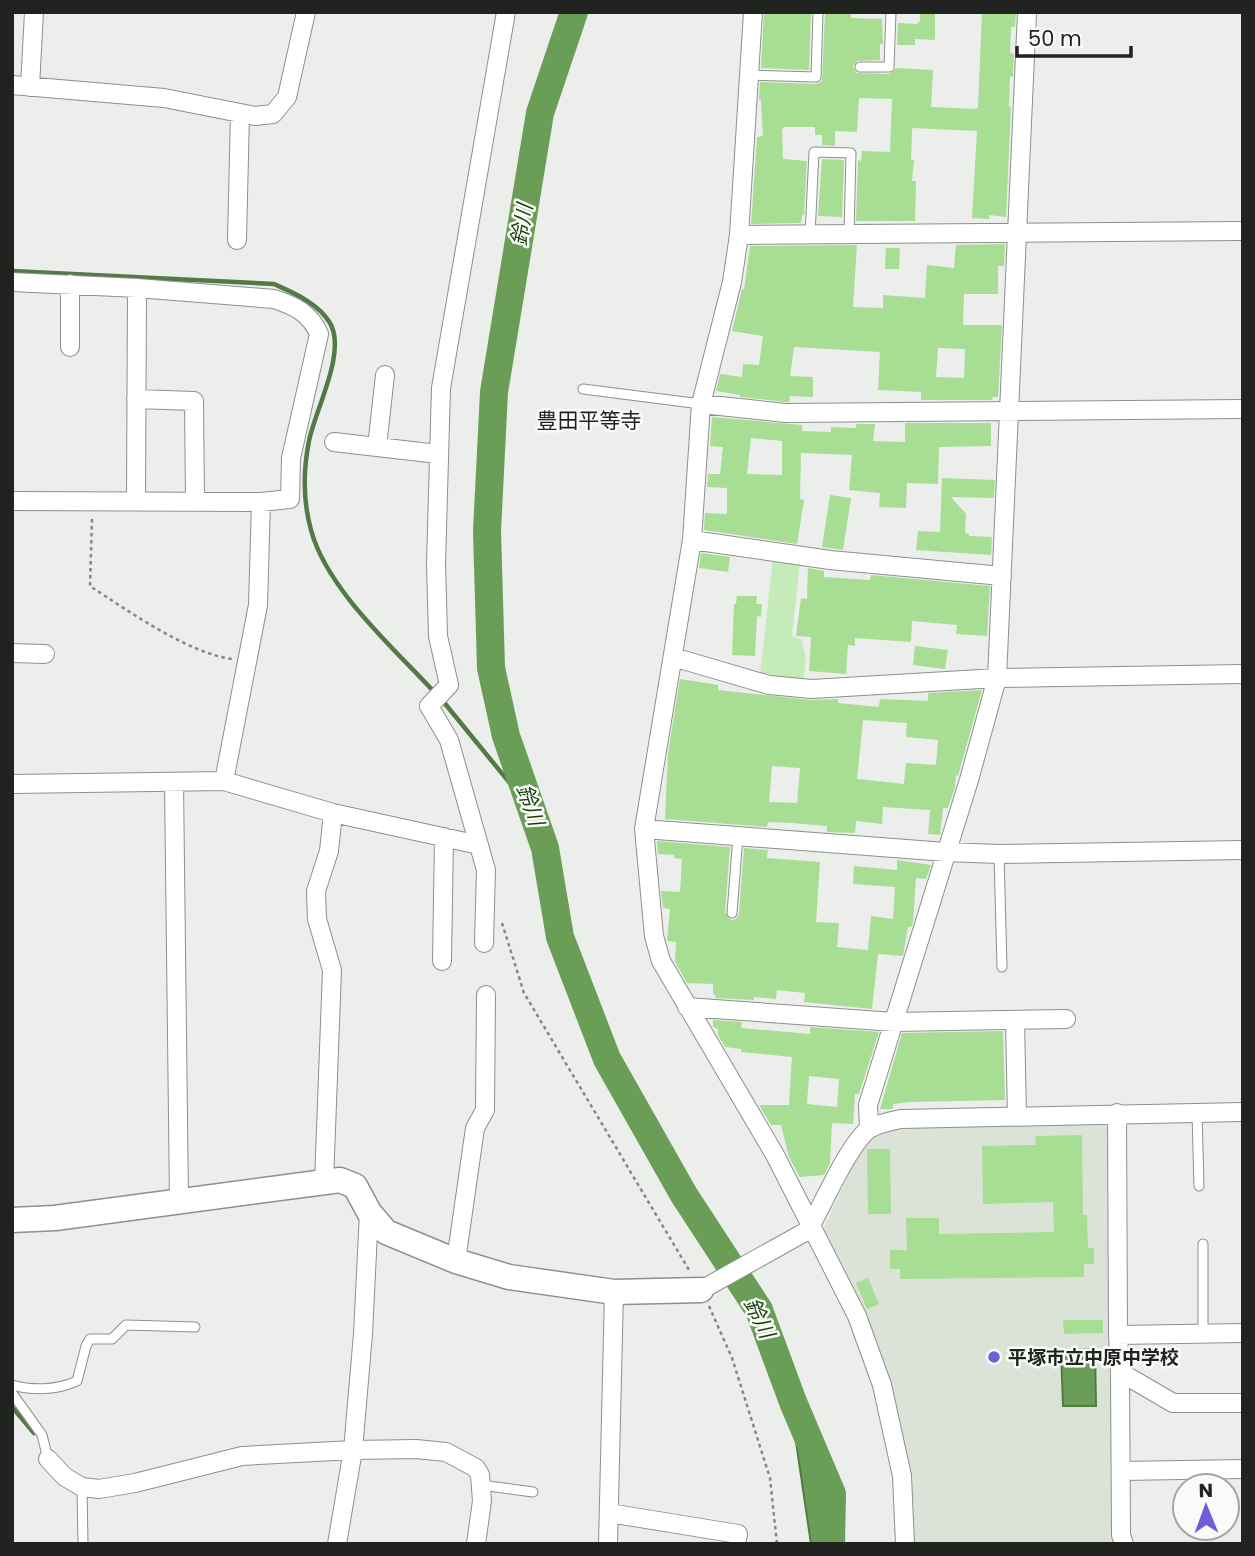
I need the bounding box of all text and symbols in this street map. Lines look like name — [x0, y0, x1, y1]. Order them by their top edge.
scale bar — [1017, 14, 1131, 58]
text: 50 m — [1028, 24, 1082, 53]
water label: 鈴川 — [504, 200, 539, 248]
district label: 豊田平等寺 — [537, 406, 642, 435]
water label: 鈴川 — [510, 780, 552, 831]
water label: 鈴川 — [737, 1293, 783, 1345]
place label: 平塚市立中原中学校 — [1008, 1344, 1179, 1371]
marker: 平塚市立中原中学校 — [986, 1349, 1002, 1365]
north arrow — [1171, 1472, 1241, 1542]
text: N — [1198, 1477, 1213, 1504]

